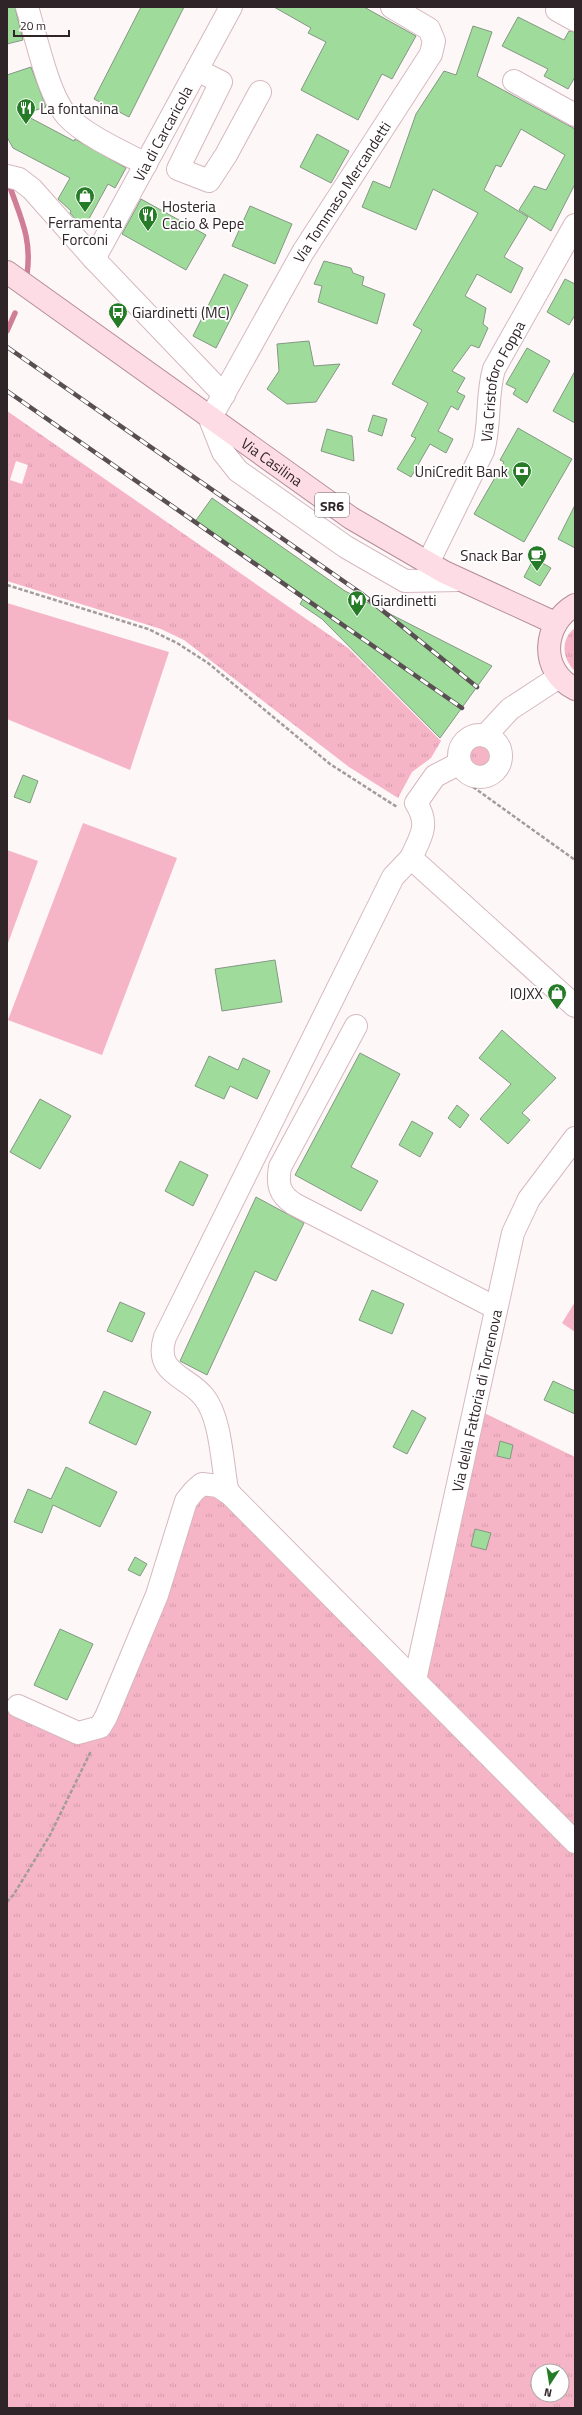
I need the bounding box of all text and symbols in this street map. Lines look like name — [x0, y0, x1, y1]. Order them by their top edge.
scale bar — [14, 12, 69, 38]
text: 20 m — [20, 16, 46, 35]
street label: Via di Carcaricola — [127, 81, 198, 185]
restaurant icon: La fontanina — [15, 97, 37, 125]
place label: La fontanina — [40, 97, 119, 120]
street label: Via Tommaso Mercandetti — [288, 117, 396, 267]
shop icon: Ferramenta Forconi — [74, 185, 96, 213]
place label: Hosteria Cacio & Pepe — [162, 195, 244, 235]
restaurant icon: Hosteria Cacio & Pepe — [137, 204, 159, 232]
place label: Ferramenta Forconi — [48, 211, 122, 251]
bus stop icon: Giardinetti (MC) — [107, 301, 129, 329]
place label: Giardinetti (MC) — [132, 301, 230, 324]
street label: Via Cristoforo Foppa — [474, 316, 531, 444]
street label: Via Casilina — [237, 432, 308, 492]
place label: UniCredit Bank — [415, 460, 508, 483]
bank icon: UniCredit Bank — [511, 460, 533, 488]
road number: SR6 — [315, 493, 349, 517]
place label: Snack Bar — [460, 544, 523, 567]
cafe icon: Snack Bar — [526, 544, 548, 572]
metro station icon: Giardinetti — [346, 589, 368, 617]
place label: Giardinetti — [371, 589, 437, 612]
place label: I0JXX — [510, 982, 544, 1005]
shop icon: I0JXX — [546, 982, 568, 1010]
street label: Via della Fattoria di Torrenova — [445, 1307, 508, 1494]
north arrow — [530, 2363, 570, 2403]
text: N — [543, 2384, 553, 2401]

